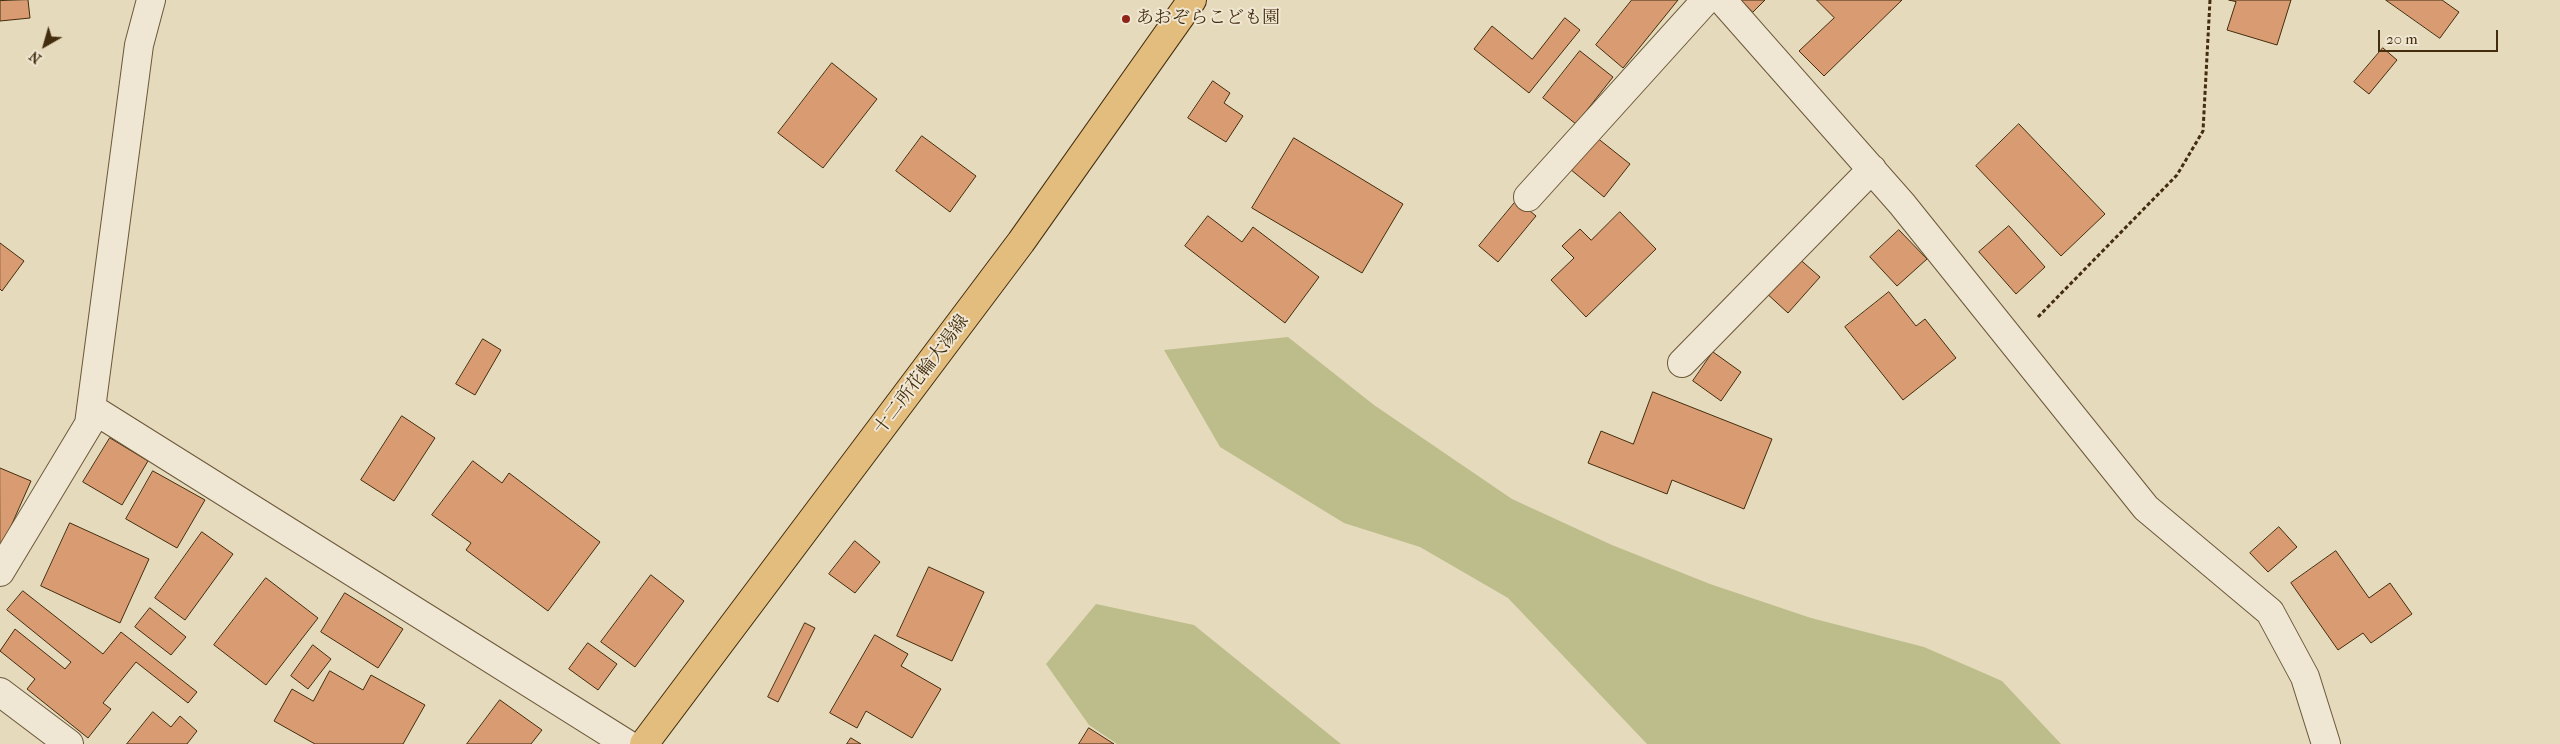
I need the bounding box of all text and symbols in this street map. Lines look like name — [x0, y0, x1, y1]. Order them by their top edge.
place label: あおぞらこども園 — [1136, 8, 1280, 30]
marker: あおぞらこども園 — [1120, 13, 1132, 25]
north arrow — [20, 20, 70, 70]
scale bar — [2380, 20, 2500, 52]
text: 20 m — [2386, 30, 2418, 48]
text: N — [26, 47, 45, 67]
street label: 十二所花輪大湯線 — [870, 311, 974, 439]

